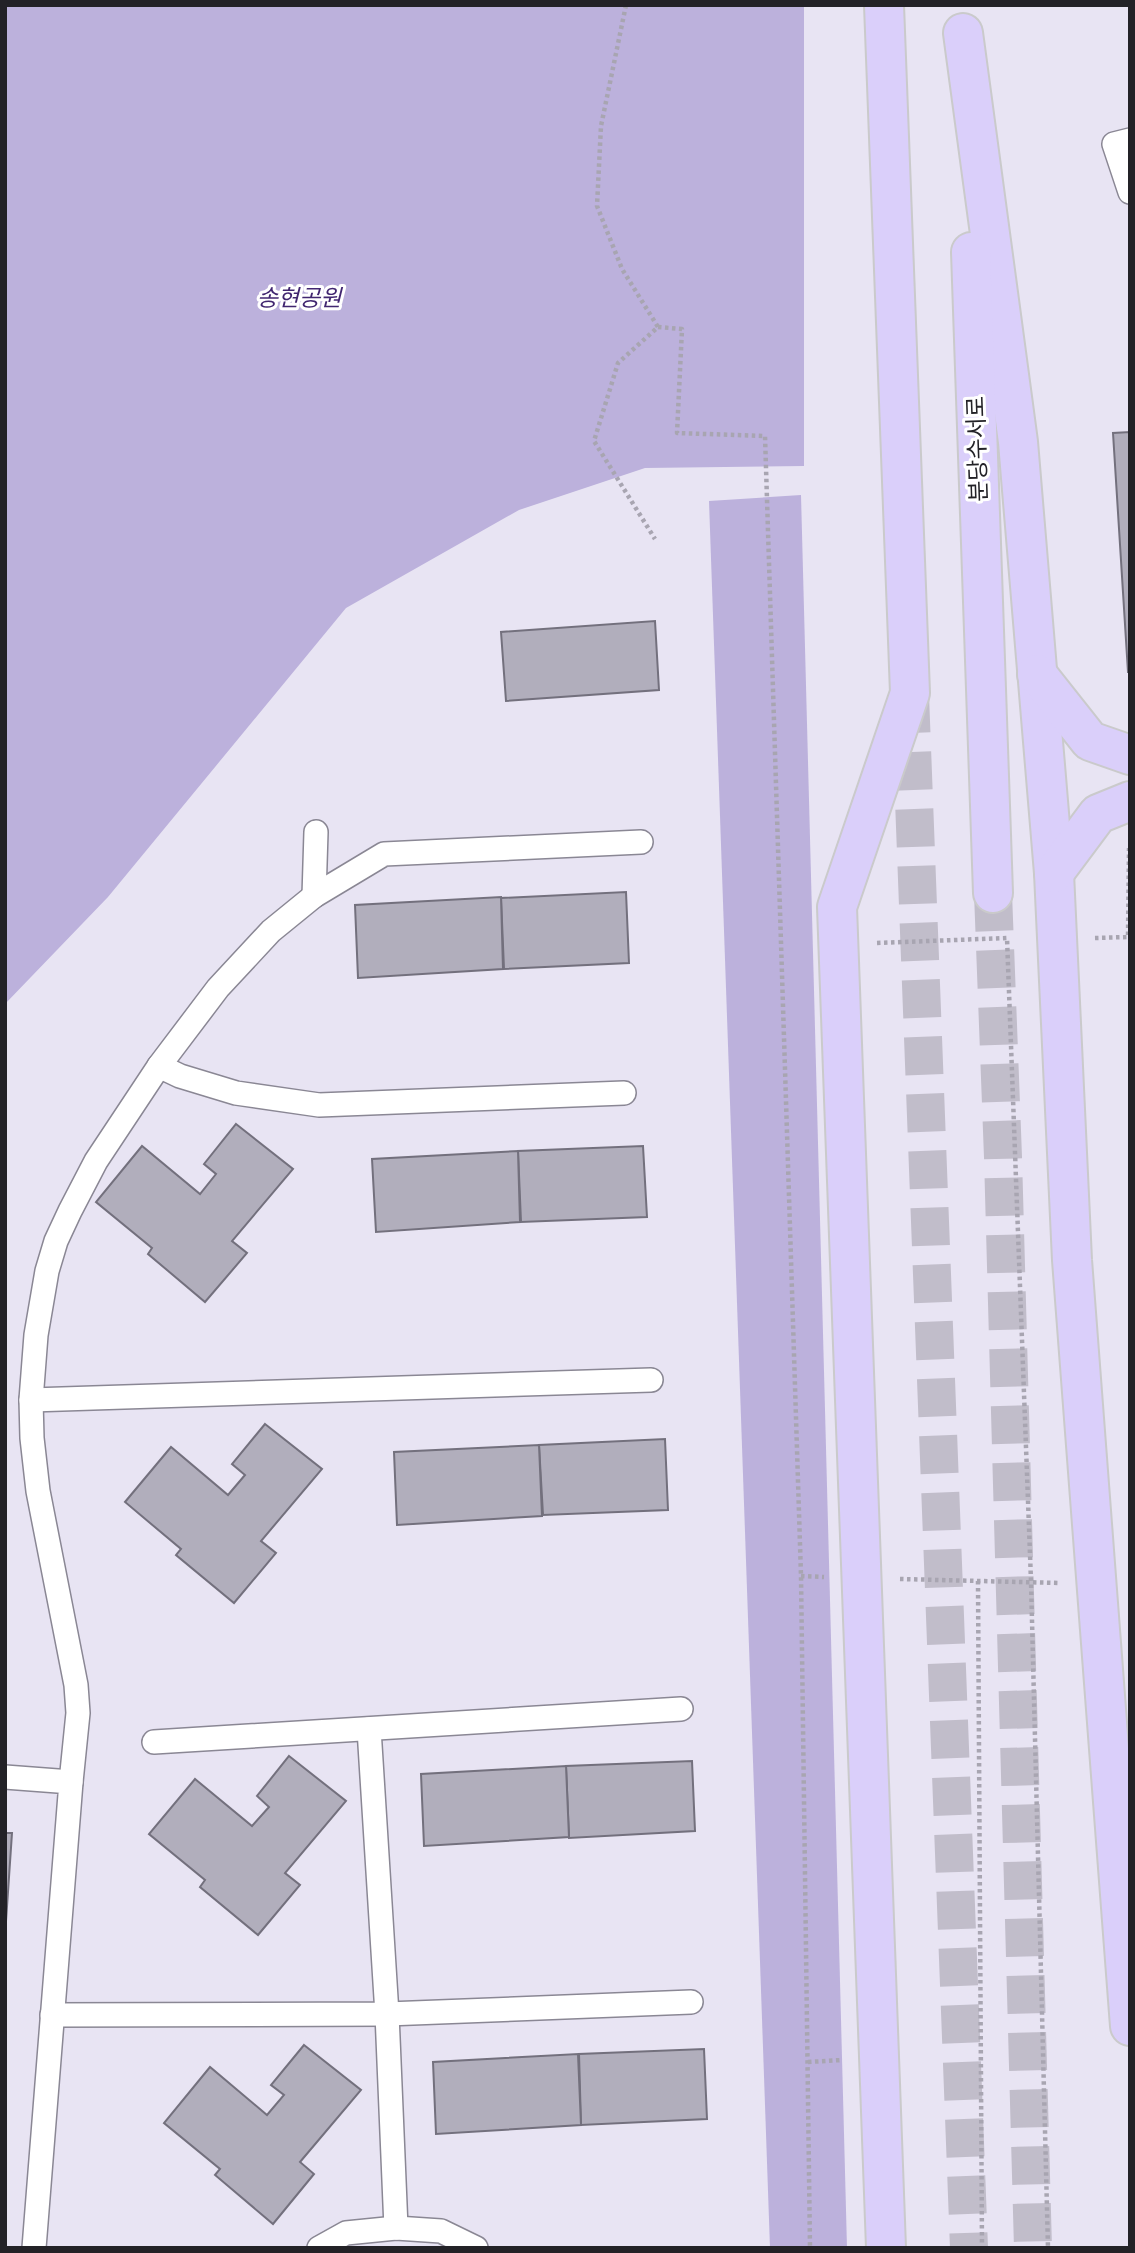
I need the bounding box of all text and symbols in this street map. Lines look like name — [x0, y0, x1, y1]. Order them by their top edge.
park label: 송현공원 — [257, 279, 343, 313]
street label: 분당수서로 — [956, 396, 994, 503]

